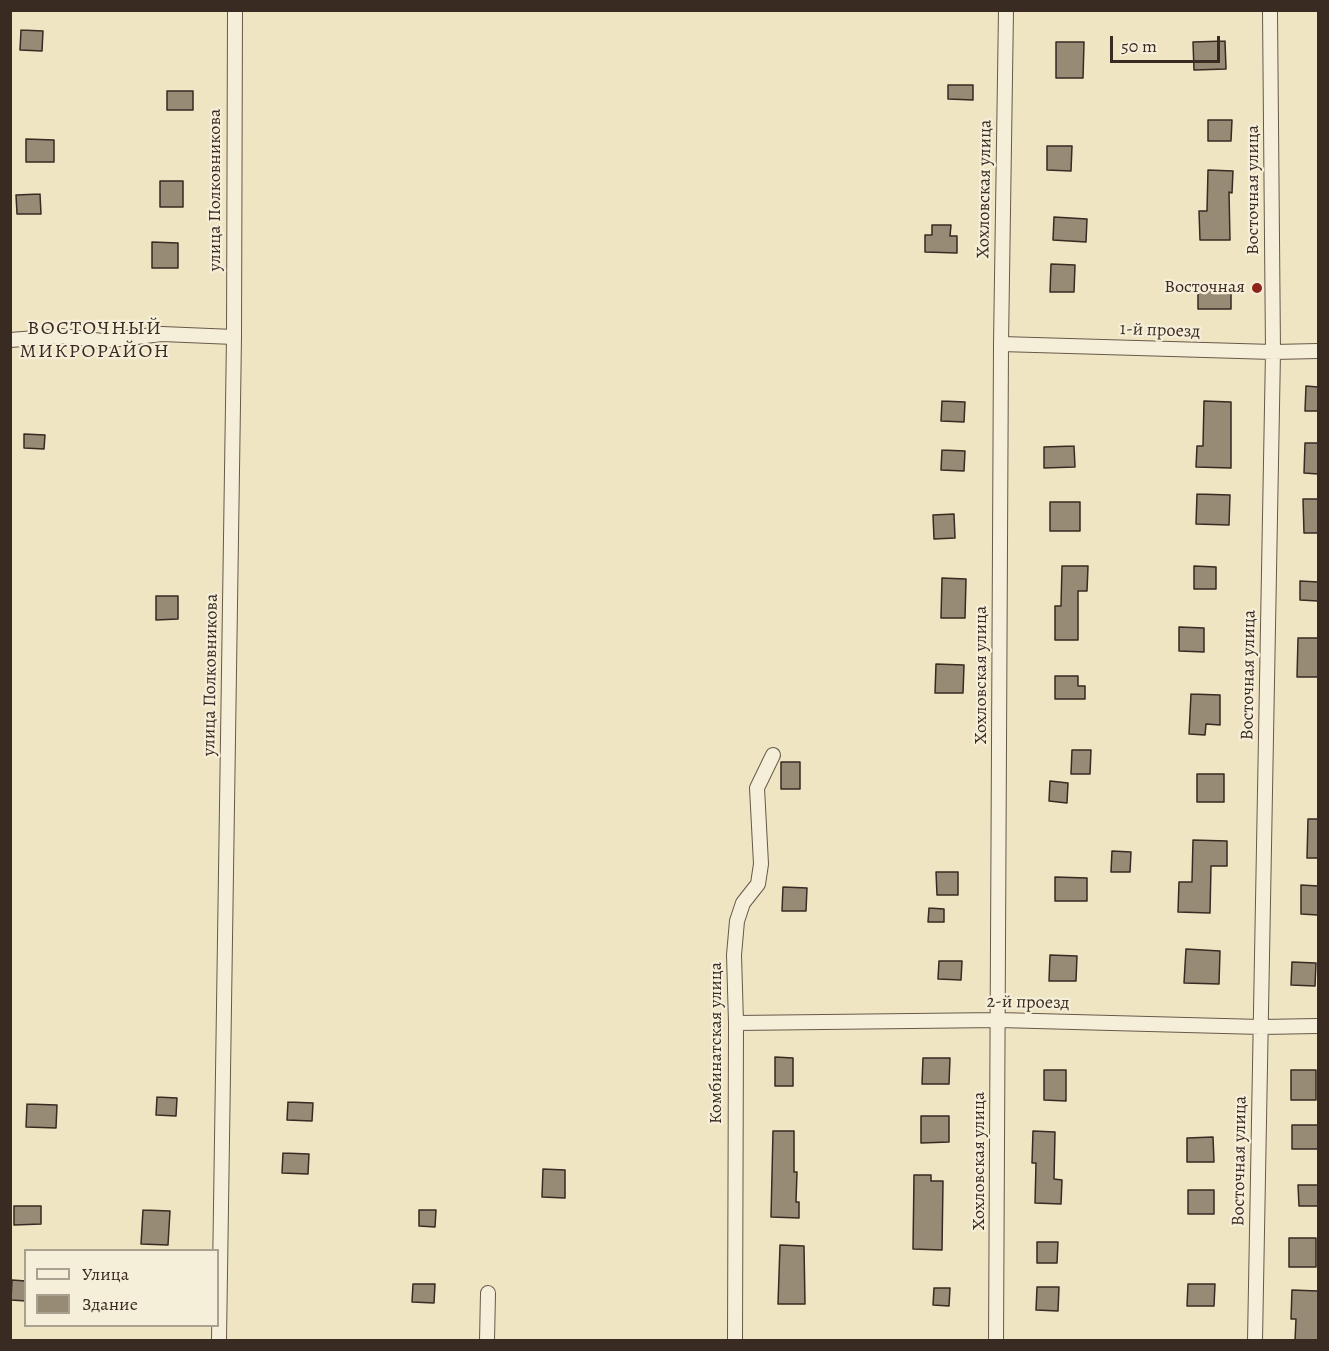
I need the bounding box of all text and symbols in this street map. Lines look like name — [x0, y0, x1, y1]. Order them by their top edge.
scale bar — [1113, 24, 1222, 62]
text: 50 m — [1121, 34, 1157, 58]
street label: улица Полковникова — [205, 109, 227, 271]
street label: Хохловская улица — [973, 119, 997, 259]
street label: Восточная улица — [1243, 125, 1265, 255]
place label: Восточная — [1164, 277, 1245, 299]
marker: Восточная — [1250, 281, 1264, 295]
district label: ВОСТОЧНЫЙ МИКРОРАЙОН — [20, 317, 170, 364]
street label: 1-й проезд — [1119, 319, 1201, 343]
street label: улица Полковникова — [199, 594, 223, 756]
street label: Хохловская улица — [971, 606, 993, 744]
street label: Восточная улица — [1237, 610, 1261, 740]
street label: Комбинатская улица — [706, 962, 728, 1124]
street label: 2-й проезд — [986, 991, 1070, 1015]
street label: Хохловская улица — [969, 1092, 991, 1230]
street label: Восточная улица — [1228, 1096, 1252, 1226]
legend — [24, 1249, 219, 1327]
text: Улица — [82, 1262, 129, 1286]
text: Здание — [82, 1292, 138, 1316]

